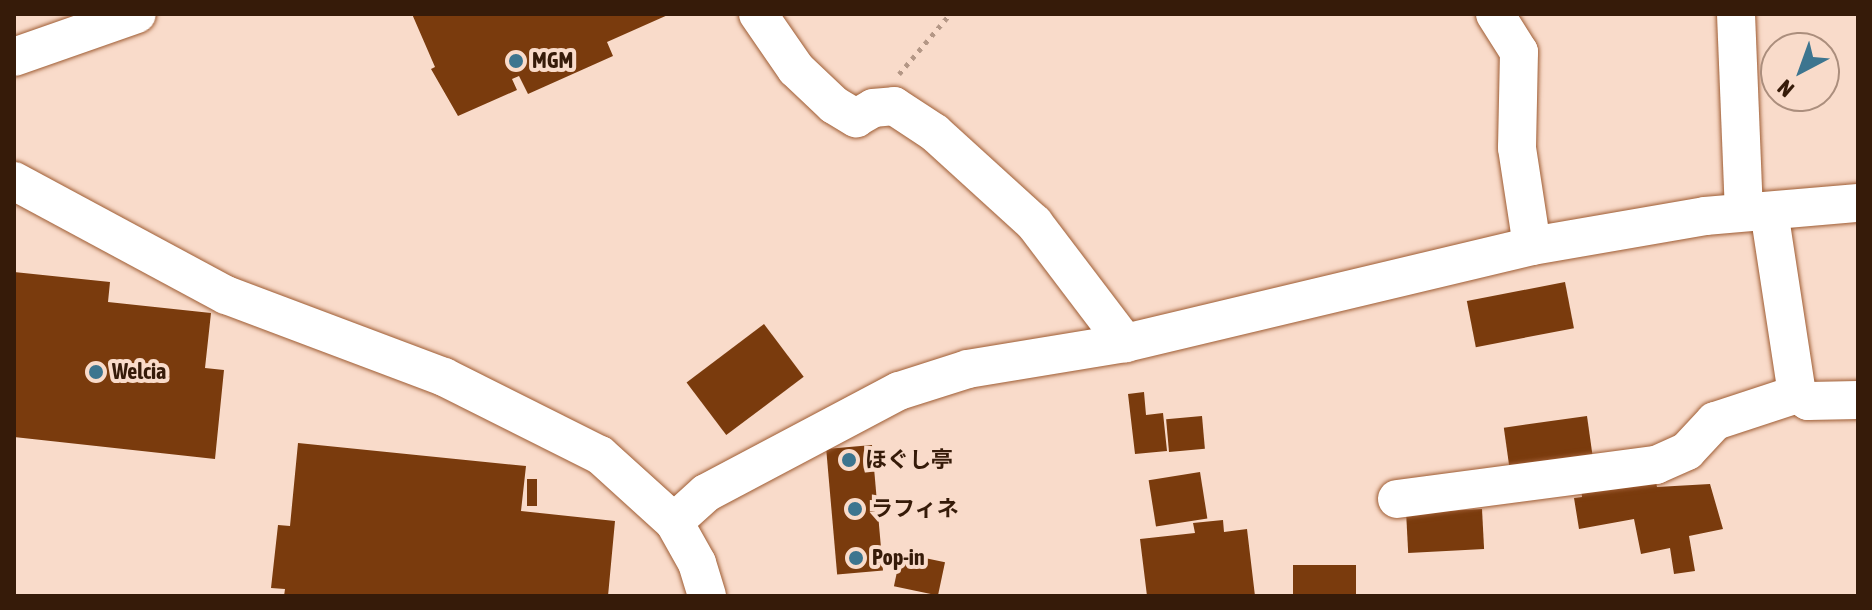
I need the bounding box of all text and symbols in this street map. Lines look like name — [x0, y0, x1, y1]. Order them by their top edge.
north arrow — [1760, 32, 1840, 112]
place label: MGM — [532, 48, 573, 74]
marker: MGM — [507, 52, 525, 70]
text: N — [1772, 75, 1799, 103]
place label: Welcia — [112, 359, 166, 385]
marker: Welcia — [87, 363, 105, 381]
place label: ほぐし亭 — [865, 447, 953, 473]
marker: ほぐし亭 — [840, 451, 858, 469]
place label: ラフィネ — [871, 496, 959, 522]
marker: ラフィネ — [846, 500, 864, 518]
place label: Pop-in — [872, 545, 925, 571]
marker: Pop-in — [847, 549, 865, 567]

